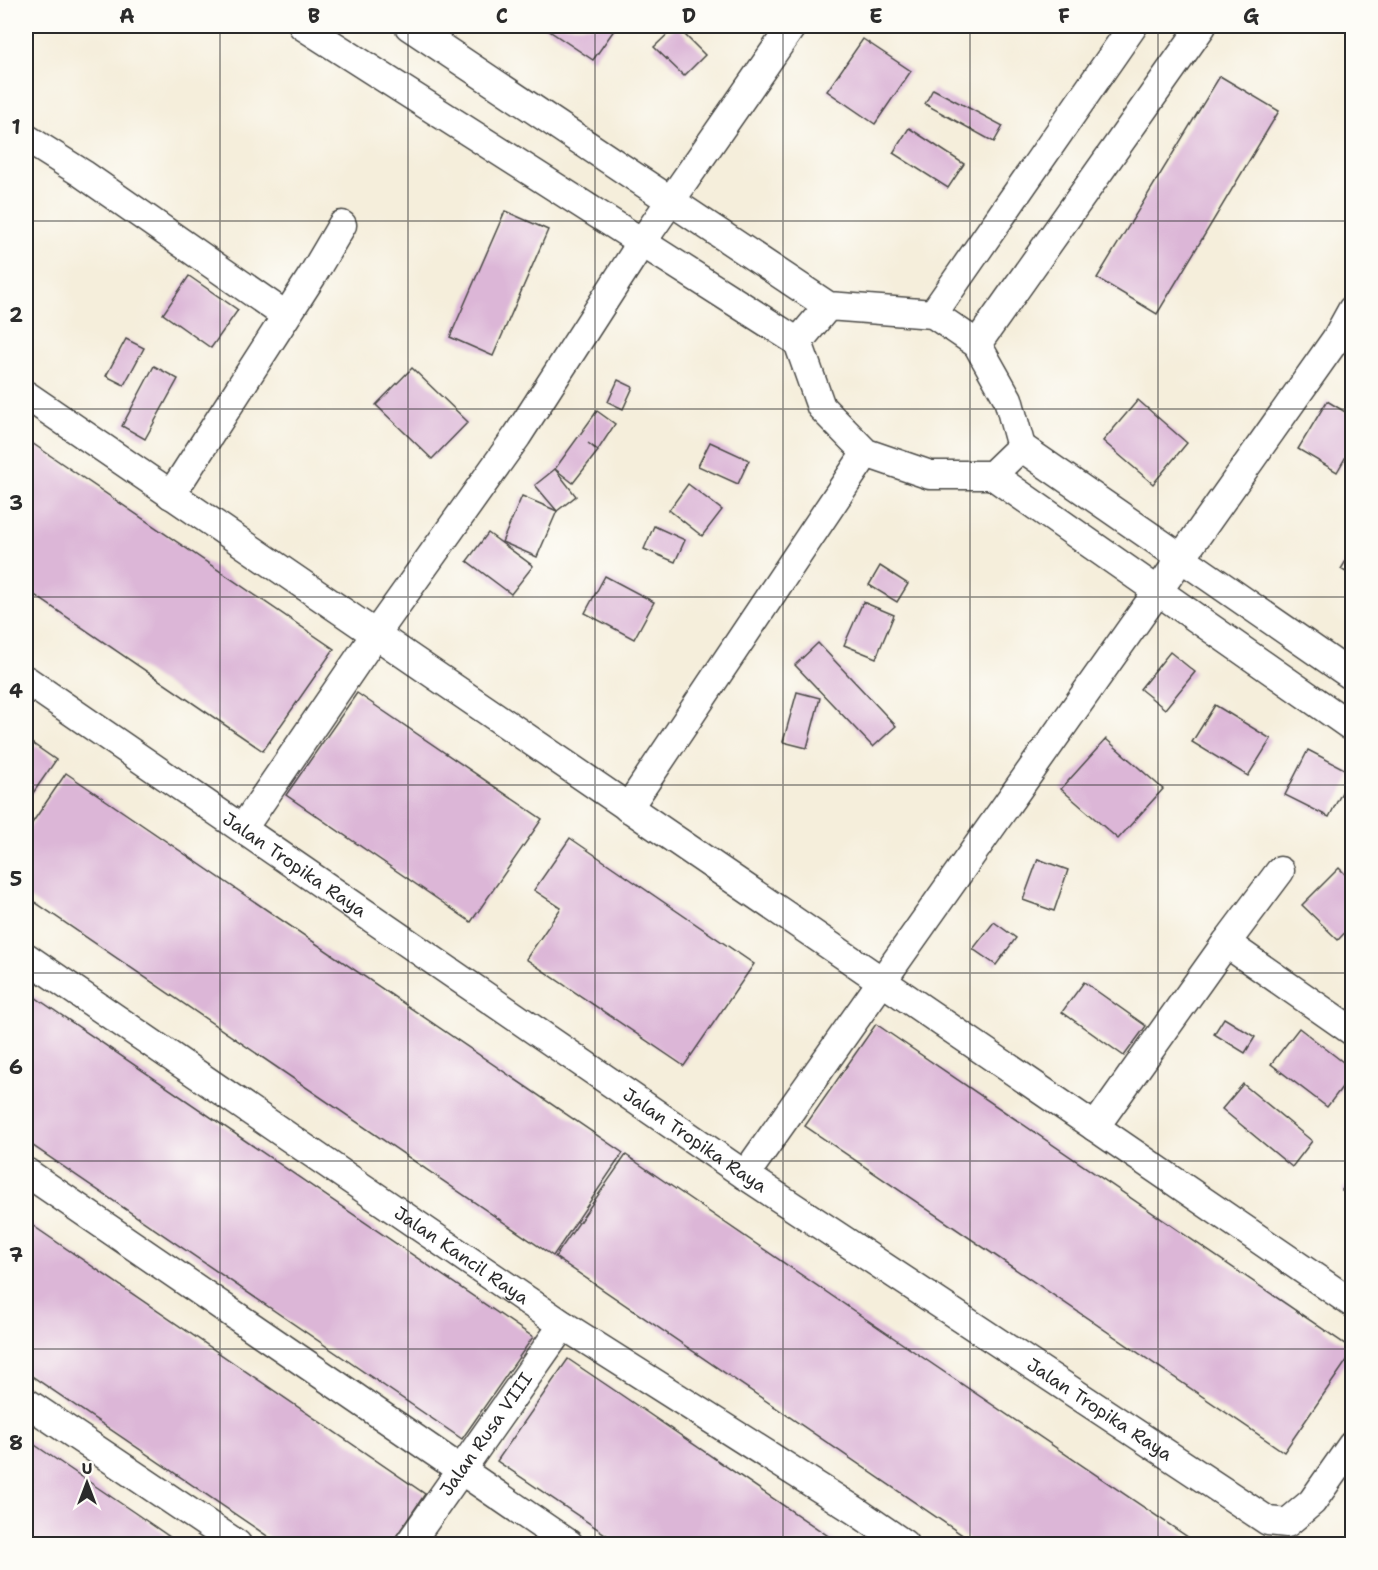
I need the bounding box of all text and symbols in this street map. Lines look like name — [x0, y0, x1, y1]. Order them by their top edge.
text: A — [119, 3, 135, 29]
text: B — [308, 3, 320, 29]
text: C — [496, 3, 508, 29]
text: D — [682, 3, 696, 29]
text: E — [869, 3, 883, 29]
text: F — [1058, 3, 1070, 29]
text: G — [1243, 3, 1259, 29]
text: 1 — [11, 114, 21, 140]
text: 2 — [9, 302, 23, 328]
text: 3 — [9, 490, 23, 516]
text: 4 — [9, 678, 23, 704]
street label: Jalan Tropika Raya — [218, 807, 371, 923]
text: 5 — [10, 866, 22, 892]
text: 6 — [9, 1054, 23, 1080]
street label: Jalan Tropika Raya — [618, 1082, 772, 1198]
street label: Jalan Kancil Raya — [389, 1201, 534, 1310]
text: 7 — [9, 1242, 23, 1268]
street label: Jalan Tropika Raya — [1022, 1353, 1177, 1466]
street label: Jalan Rusa VIII — [434, 1368, 538, 1501]
text: 8 — [9, 1430, 23, 1456]
north arrow — [57, 1453, 117, 1513]
text: U — [82, 1458, 93, 1479]

